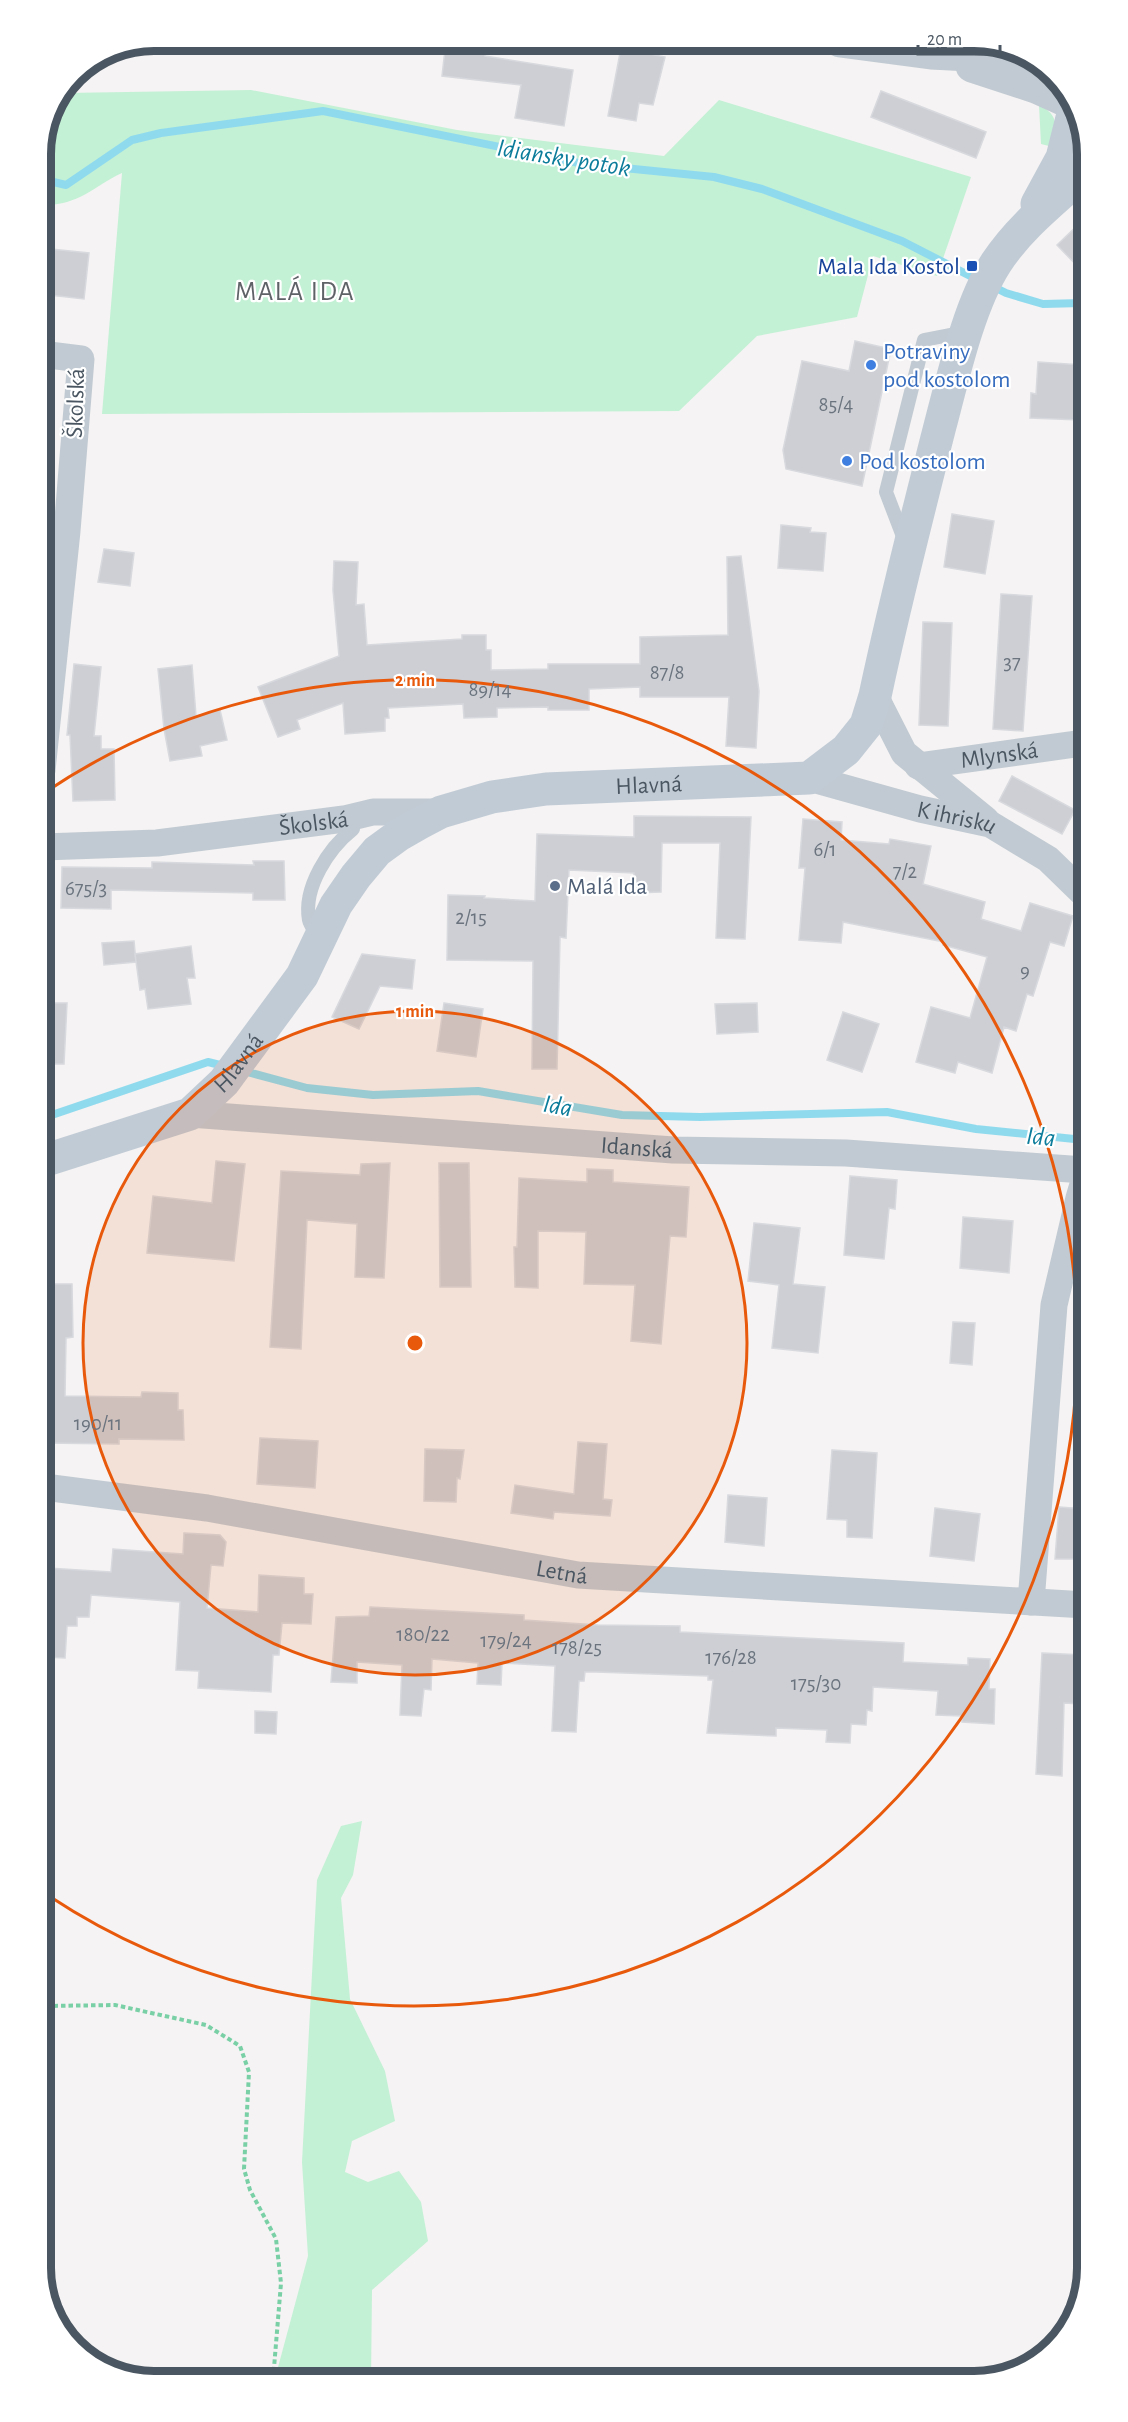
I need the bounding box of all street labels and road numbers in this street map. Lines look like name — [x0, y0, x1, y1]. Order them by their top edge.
street label: Školská — [62, 368, 89, 438]
street label: Mlynská — [959, 738, 1040, 773]
street label: Hlavná — [615, 772, 683, 799]
street label: K ihrisku — [915, 798, 1001, 839]
street label: Školská — [277, 808, 350, 840]
street label: Hlavná — [210, 1029, 268, 1098]
street label: Idanská — [600, 1134, 674, 1163]
street label: Letná — [534, 1557, 588, 1589]

